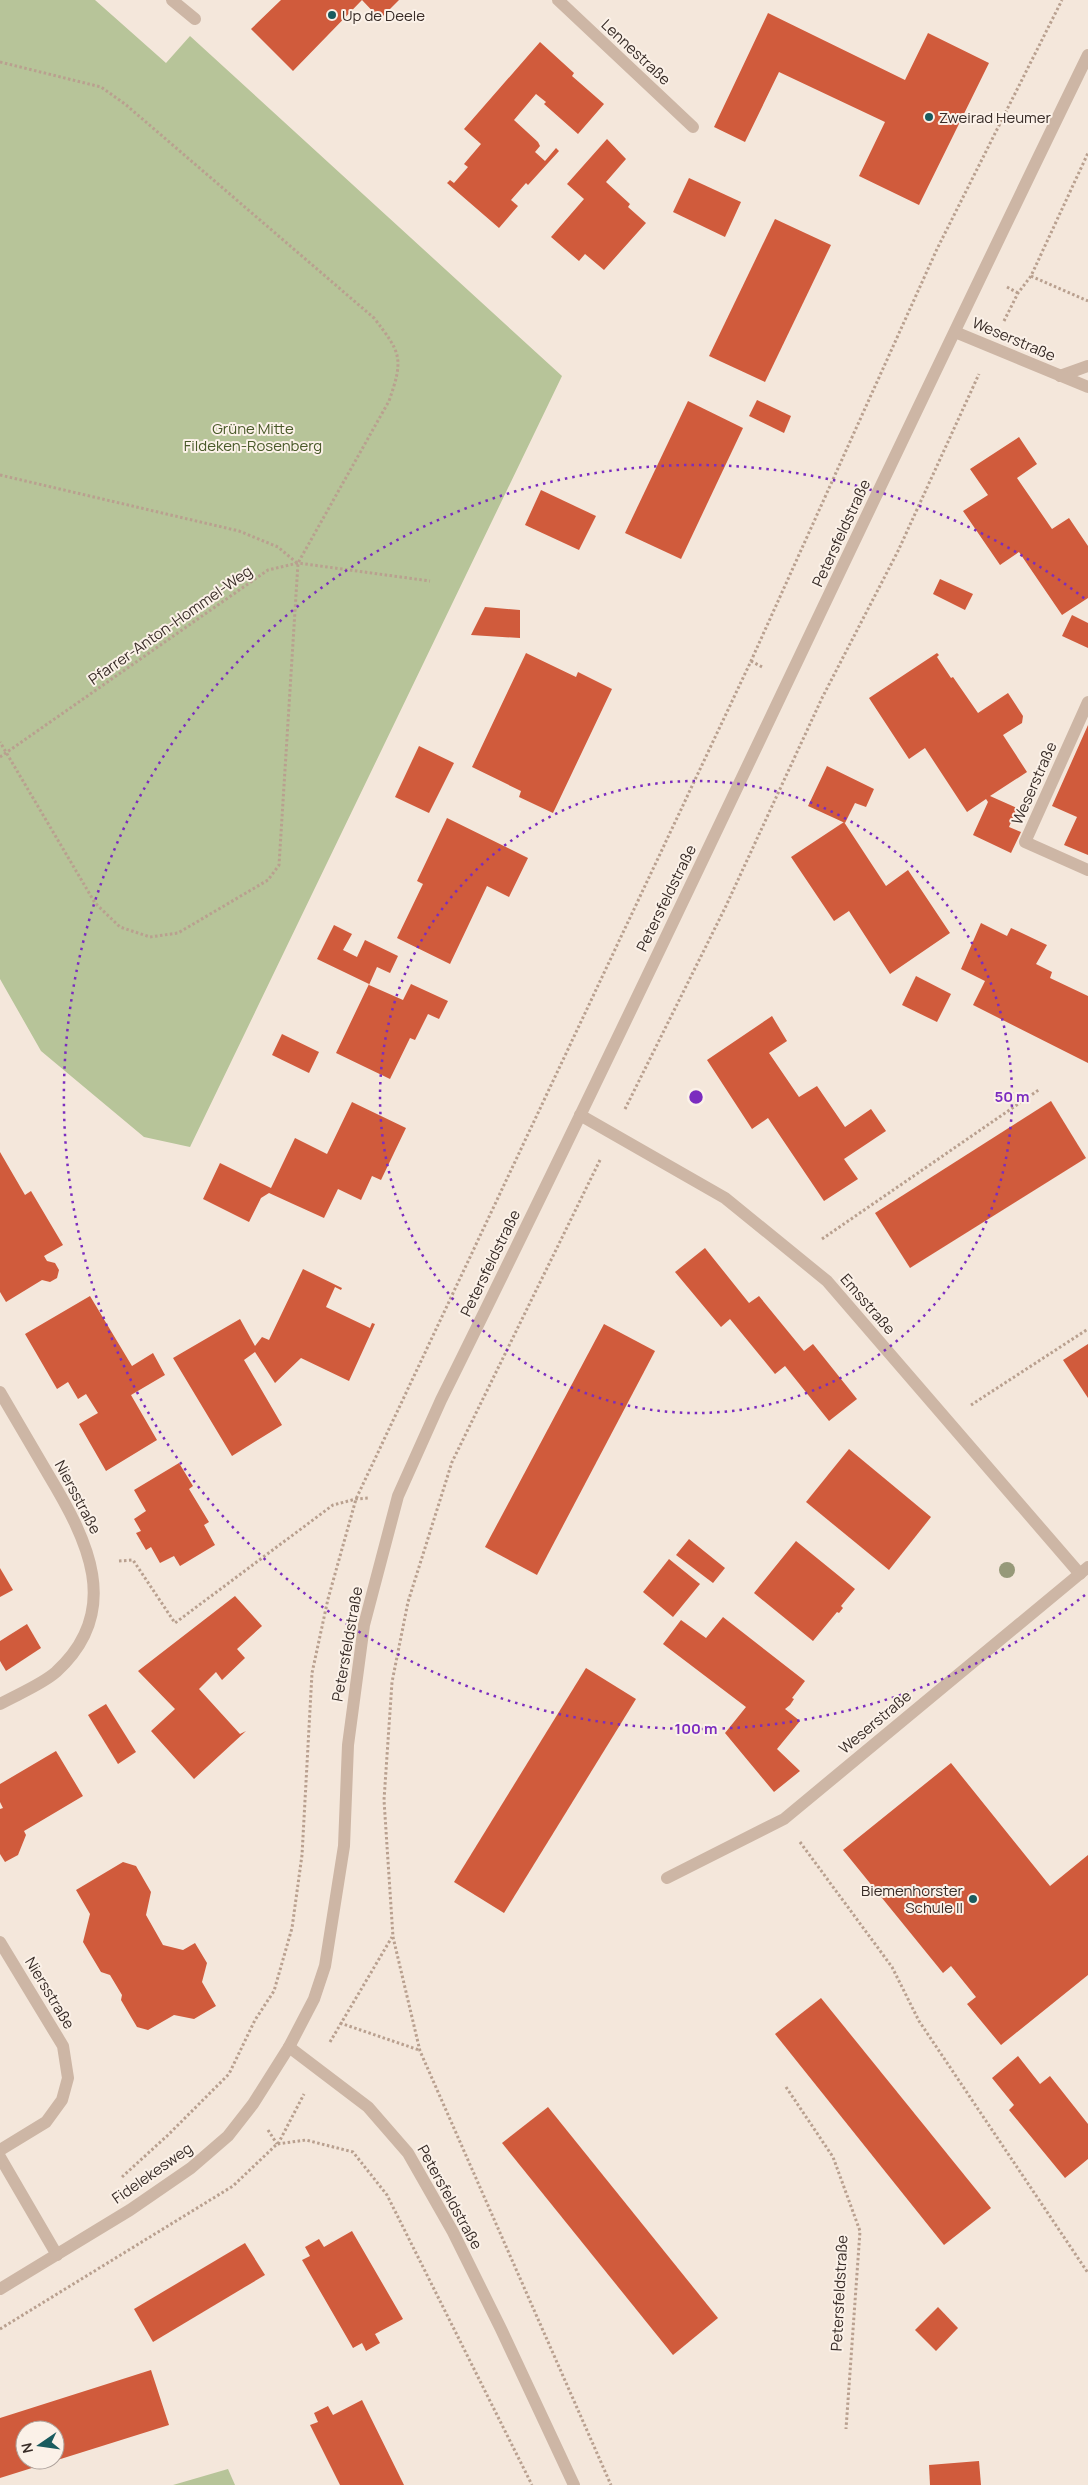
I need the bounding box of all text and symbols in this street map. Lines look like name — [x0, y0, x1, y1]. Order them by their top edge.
place label: Up de Deele — [342, 5, 425, 26]
marker: Up de Deele — [326, 9, 338, 21]
street label: Lennestraße — [597, 14, 675, 90]
place label: Zweirad Heumer — [939, 107, 1052, 128]
marker: Zweirad Heumer — [923, 111, 935, 123]
street label: Weserstraße — [969, 312, 1059, 366]
park label: Grüne Mitte Fildeken-Rosenberg — [184, 418, 322, 456]
street label: Petersfeldstraße — [807, 476, 875, 590]
street label: Pfarrer-Anton-Hommel-Weg — [84, 560, 256, 690]
street label: Weserstraße — [1006, 738, 1062, 828]
street label: Petersfeldstraße — [631, 841, 701, 955]
text: 50 m — [994, 1086, 1030, 1107]
centre of rings — [687, 1088, 705, 1106]
street label: Petersfeldstraße — [455, 1206, 525, 1320]
street label: Emsstraße — [836, 1269, 900, 1339]
street label: Niersstraße — [50, 1456, 106, 1538]
street label: Petersfeldstraße — [327, 1585, 367, 1703]
street label: Weserstraße — [834, 1685, 916, 1759]
text: 100 m — [675, 1718, 717, 1739]
place label: Biemenhorster Schule II — [861, 1880, 964, 1918]
marker: Biemenhorster Schule II — [967, 1893, 979, 1905]
street label: Niersstraße — [20, 1953, 80, 2033]
street label: Fidelekesweg — [108, 2138, 196, 2208]
street label: Petersfeldstraße — [413, 2141, 488, 2253]
street label: Petersfeldstraße — [825, 2234, 853, 2352]
north arrow — [15, 2420, 65, 2470]
text: N — [16, 2441, 37, 2455]

